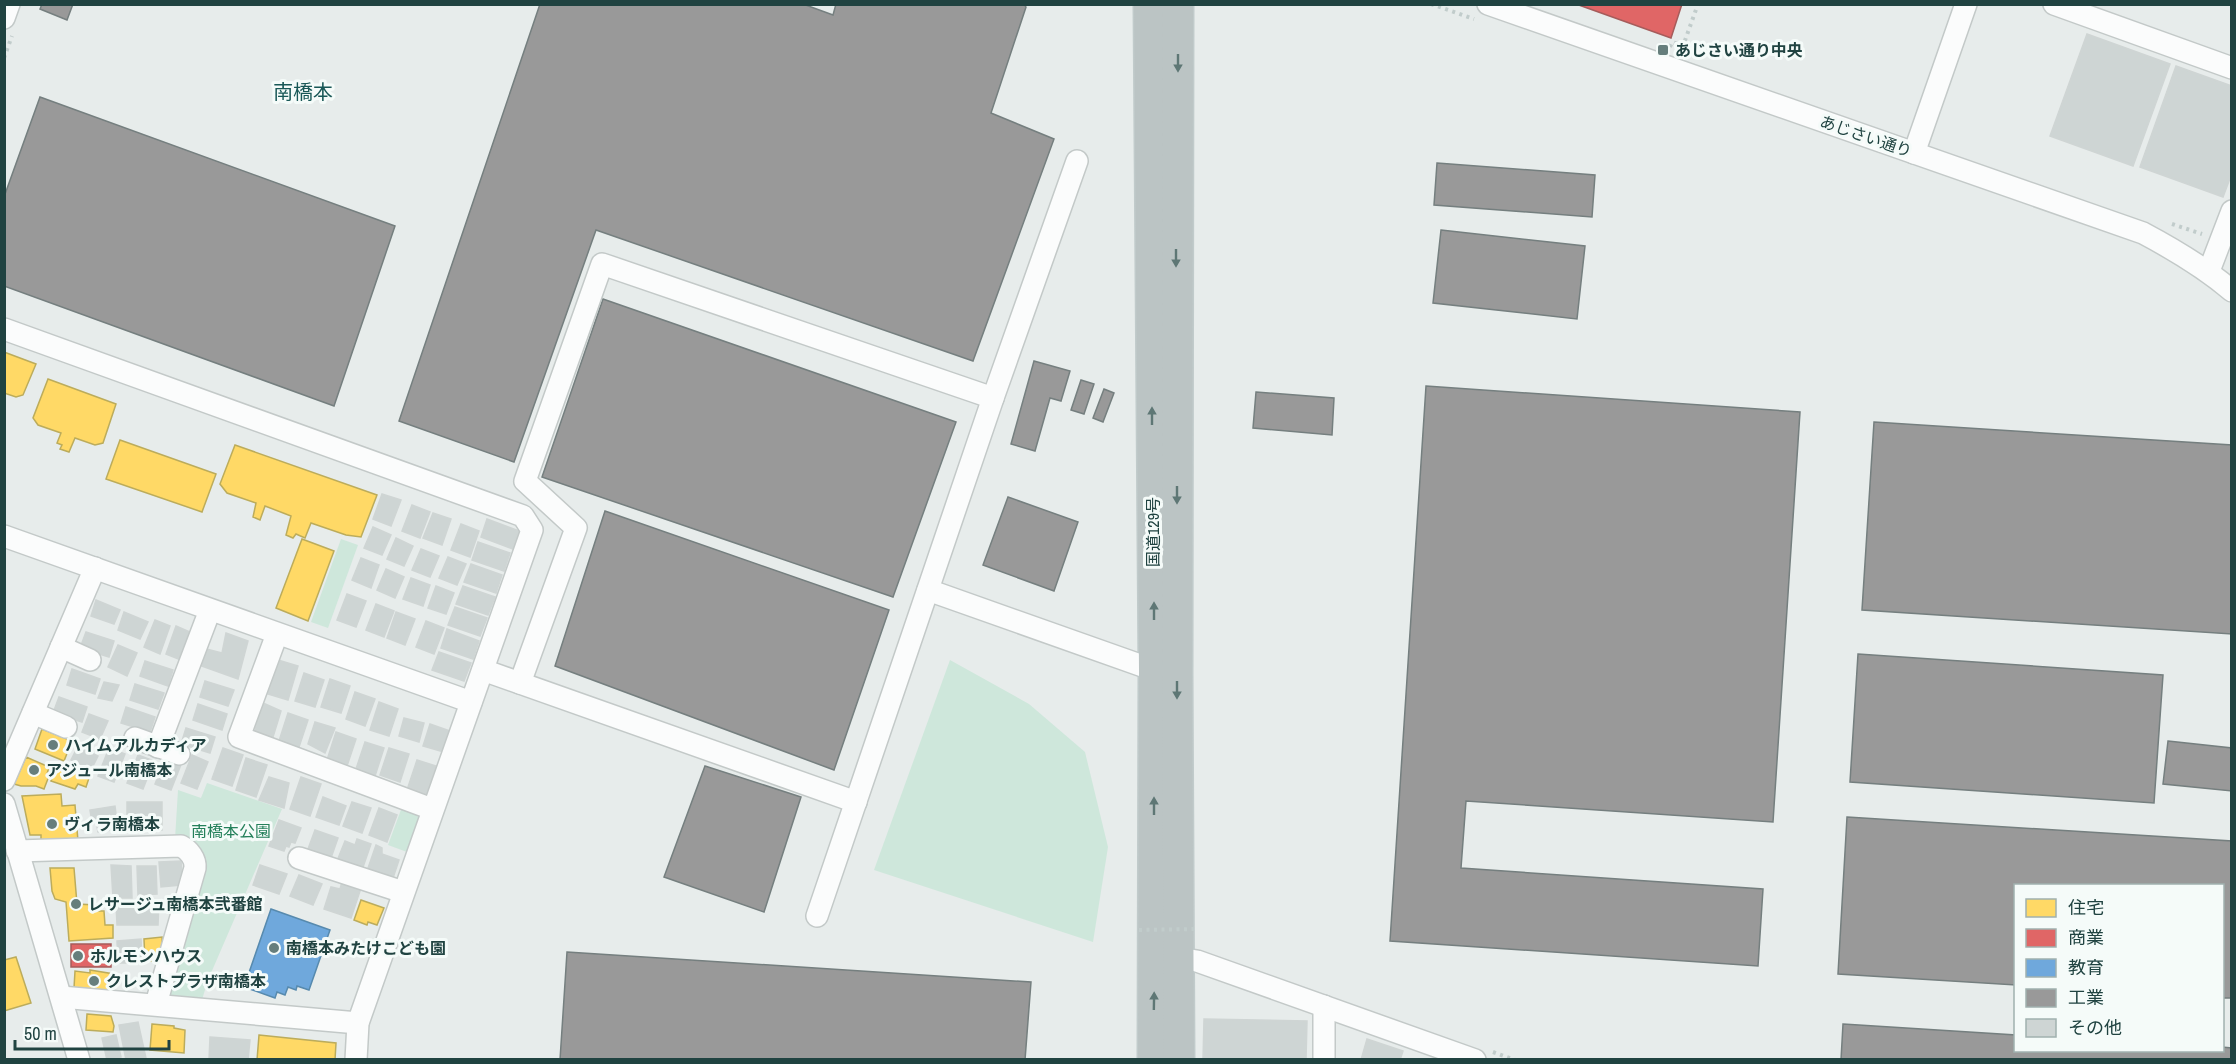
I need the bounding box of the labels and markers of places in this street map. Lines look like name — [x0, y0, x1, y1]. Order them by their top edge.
place label: あじさい通り中央 — [1675, 39, 1803, 61]
marker: あじさい通り中央 — [1656, 43, 1670, 57]
place label: ハイムアルカディア — [65, 734, 207, 756]
marker: ハイムアルカディア — [46, 738, 60, 752]
place label: アジュール南橋本 — [46, 759, 172, 781]
marker: アジュール南橋本 — [27, 763, 41, 777]
place label: ヴィラ南橋本 — [64, 813, 160, 835]
marker: ヴィラ南橋本 — [45, 817, 59, 831]
place label: レサージュ南橋本弐番館 — [88, 893, 263, 915]
marker: レサージュ南橋本弐番館 — [69, 897, 83, 911]
place label: 南橋本みたけこども園 — [286, 937, 446, 959]
marker: 南橋本みたけこども園 — [267, 941, 281, 955]
place label: ホルモンハウス — [90, 945, 202, 967]
marker: ホルモンハウス — [71, 949, 85, 963]
place label: クレストプラザ南橋本 — [106, 970, 266, 992]
marker: クレストプラザ南橋本 — [87, 974, 101, 988]

